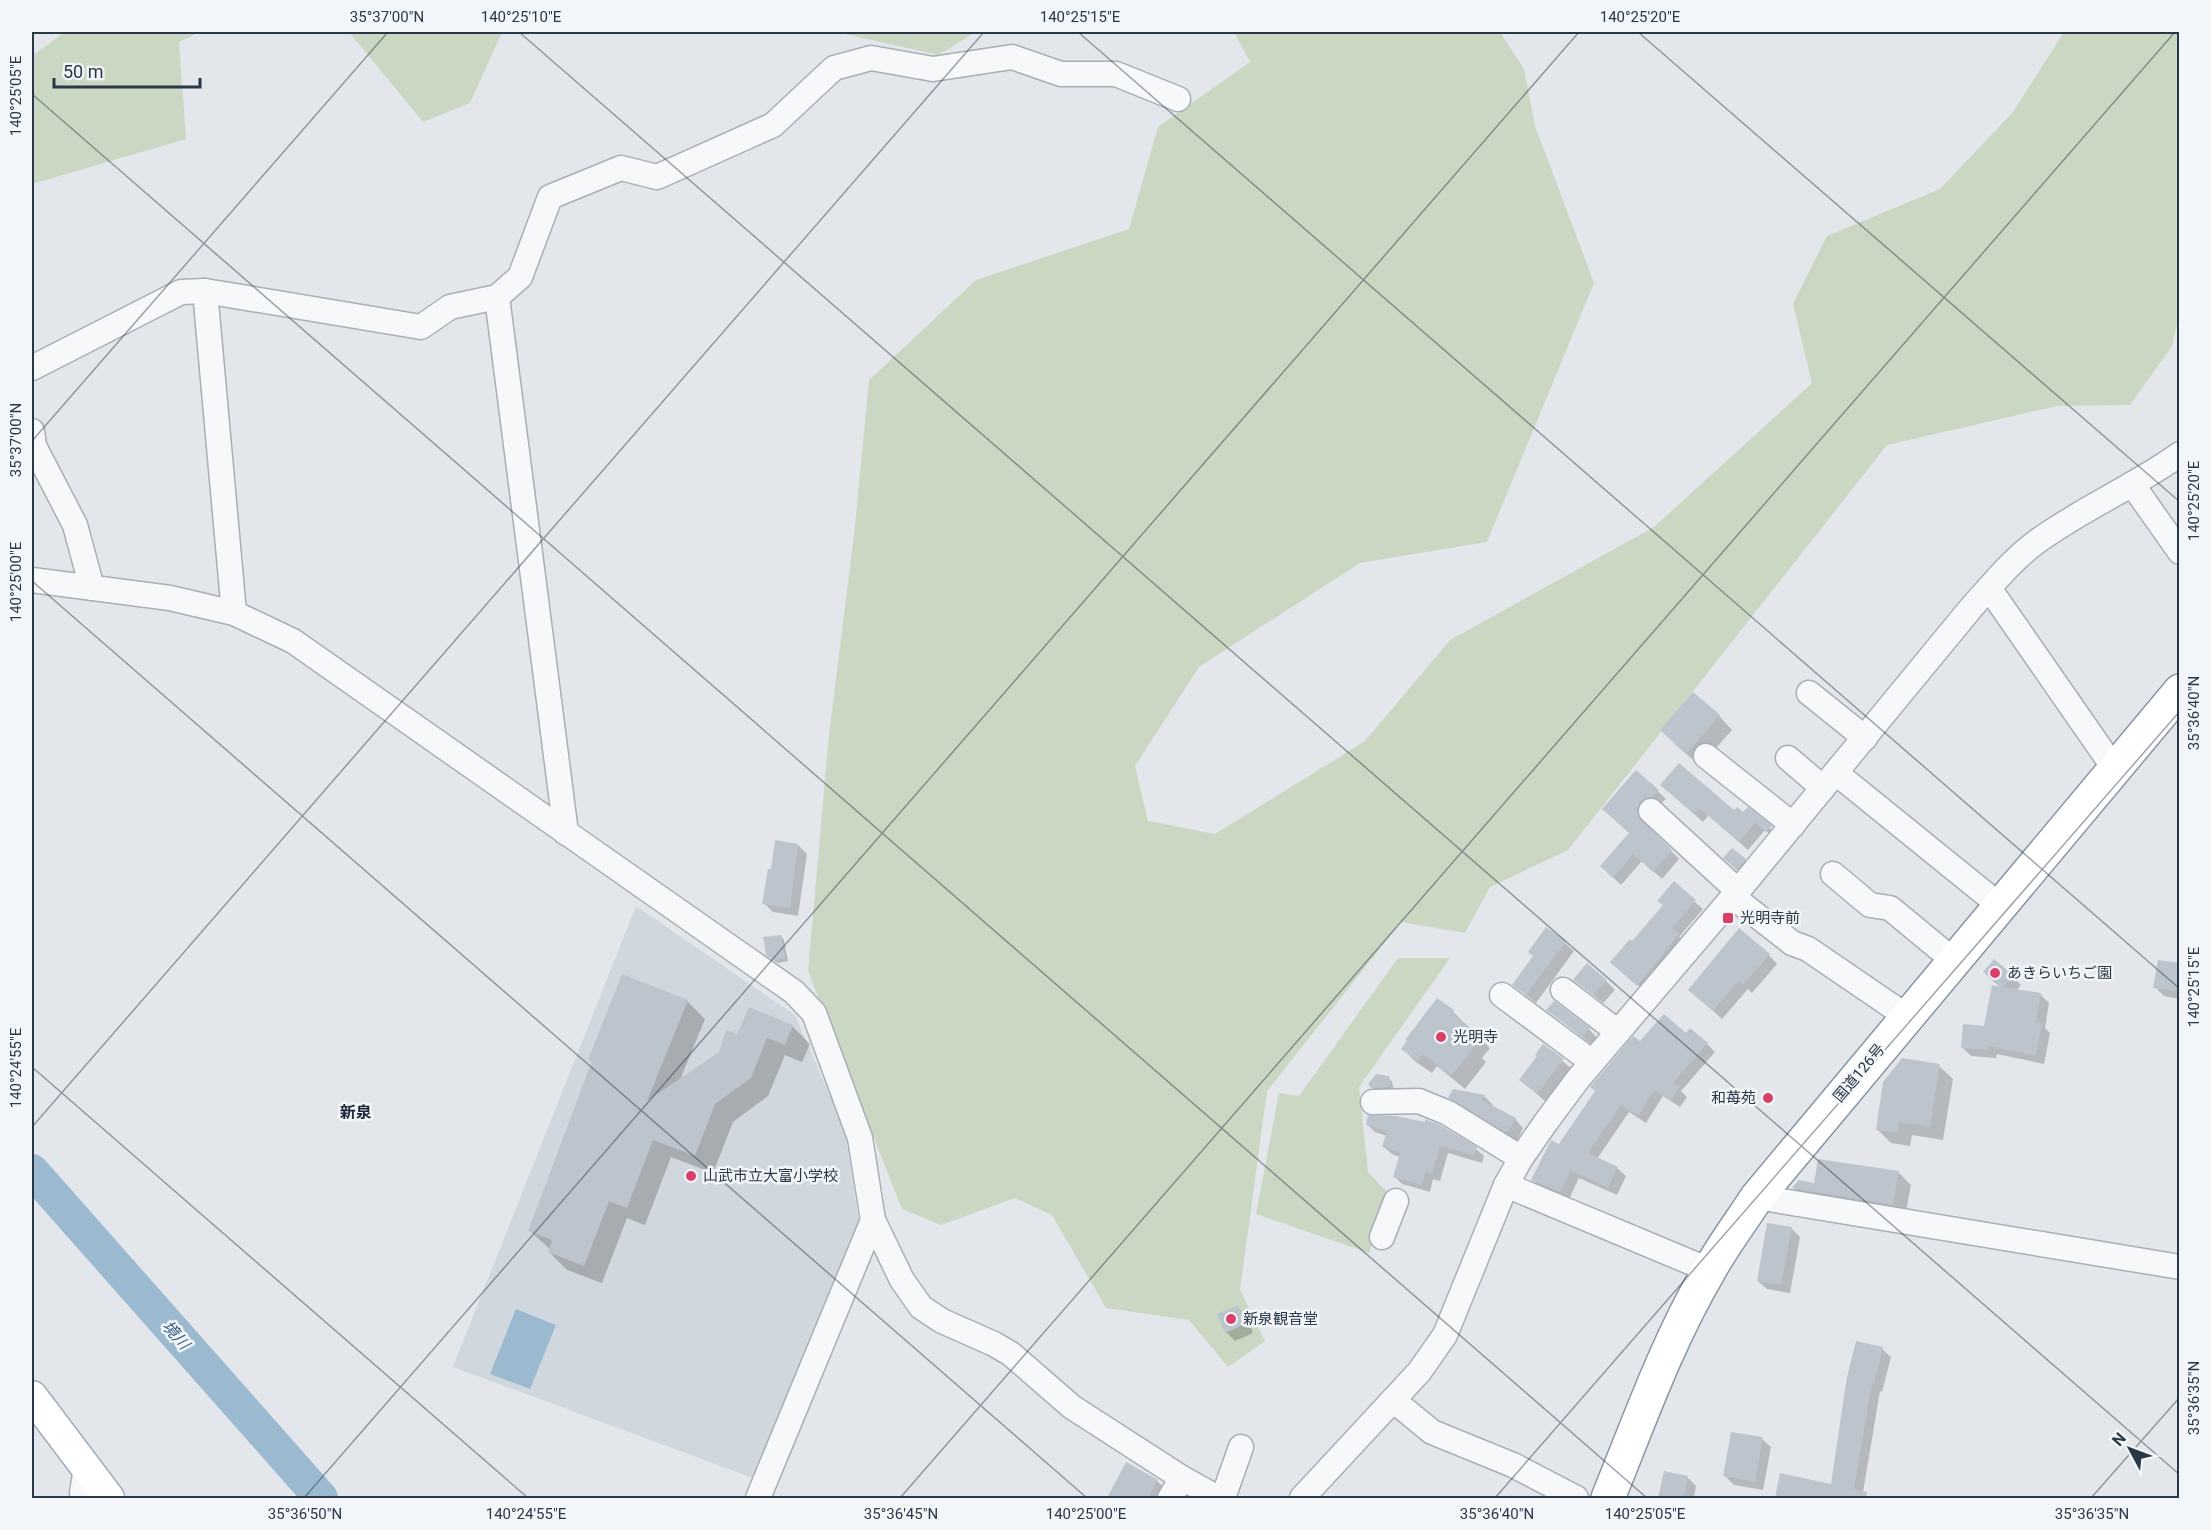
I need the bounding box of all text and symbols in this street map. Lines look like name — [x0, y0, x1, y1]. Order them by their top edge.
text: 35°37'00"N — [350, 8, 424, 26]
text: 140°25'10"E — [481, 8, 562, 26]
text: 140°25'15"E — [1040, 8, 1121, 26]
text: 140°25'20"E — [1600, 8, 1681, 26]
scale bar — [54, 51, 200, 89]
text: 140°25'05"E — [7, 55, 25, 136]
text: 50 m — [63, 61, 103, 82]
text: 35°37'00"N — [7, 403, 25, 477]
text: 140°25'20"E — [2185, 460, 2203, 541]
text: 140°25'00"E — [7, 541, 25, 622]
text: 35°36'40"N — [2185, 676, 2203, 750]
place label: 光明寺前 — [1740, 909, 1800, 927]
marker: 光明寺前 — [1721, 911, 1735, 925]
text: 140°25'15"E — [2185, 946, 2203, 1027]
place label: あきらいちご園 — [2007, 964, 2112, 982]
marker: あきらいちご園 — [1988, 966, 2002, 980]
text: 140°24'55"E — [7, 1027, 25, 1108]
place label: 光明寺 — [1453, 1028, 1498, 1046]
marker: 光明寺 — [1434, 1030, 1448, 1044]
street label: 国道126号 — [1830, 1040, 1888, 1106]
place label: 和苺苑 — [1711, 1089, 1756, 1107]
marker: 和苺苑 — [1761, 1091, 1775, 1105]
district label: 新泉 — [340, 1103, 372, 1122]
place label: 山武市立大富小学校 — [703, 1167, 838, 1185]
marker: 山武市立大富小学校 — [684, 1169, 698, 1183]
place label: 新泉観音堂 — [1243, 1310, 1318, 1328]
marker: 新泉観音堂 — [1224, 1312, 1238, 1326]
water label: 境川 — [158, 1317, 195, 1355]
text: 35°36'35"N — [2185, 1361, 2203, 1435]
north arrow — [2100, 1419, 2160, 1479]
text: N — [2108, 1429, 2130, 1450]
text: 35°36'50"N — [268, 1505, 342, 1523]
text: 140°24'55"E — [486, 1505, 567, 1523]
text: 35°36'45"N — [864, 1505, 938, 1523]
text: 140°25'00"E — [1046, 1505, 1127, 1523]
text: 35°36'40"N — [1460, 1505, 1534, 1523]
text: 140°25'05"E — [1605, 1505, 1686, 1523]
text: 35°36'35"N — [2055, 1505, 2129, 1523]

